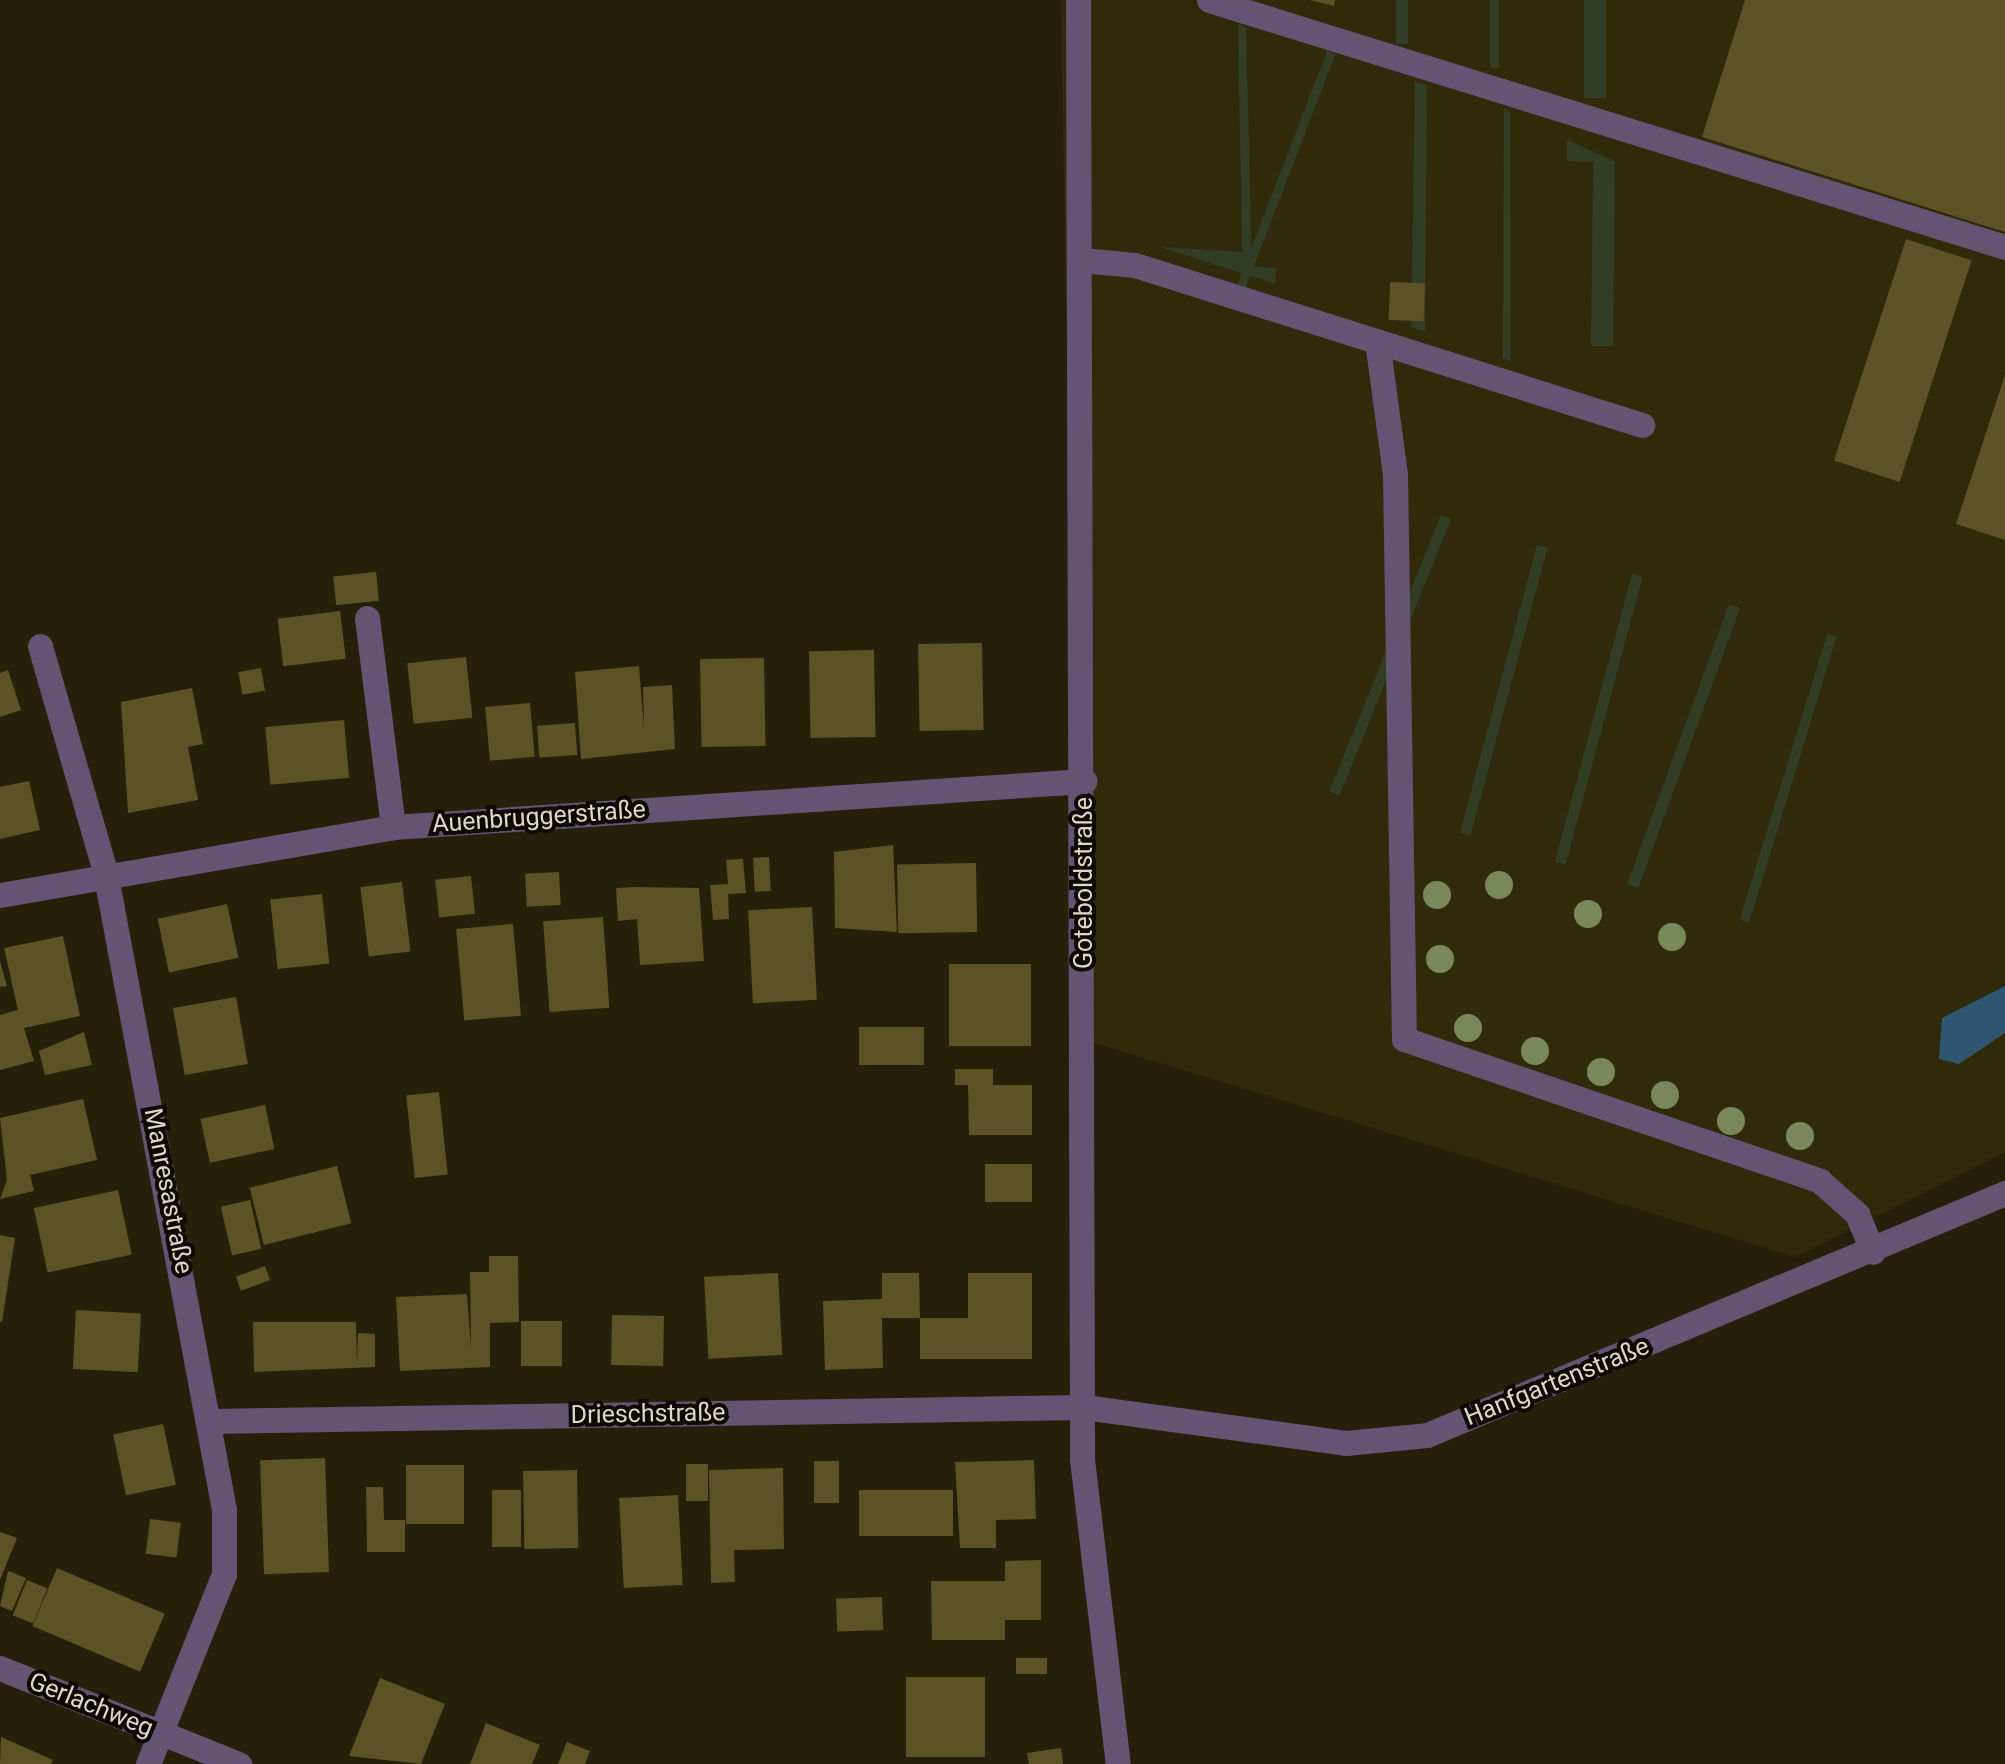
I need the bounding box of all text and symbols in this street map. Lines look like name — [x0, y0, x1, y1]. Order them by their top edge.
street label: Auenbruggerstraße — [431, 795, 647, 839]
street label: Goteboldstraße — [1069, 797, 1099, 969]
street label: Manresastraße — [137, 1106, 199, 1276]
street label: Hanfgartenstraße — [1460, 1331, 1654, 1433]
street label: Drieschstraße — [570, 1398, 726, 1430]
street label: Gerlachweg — [24, 1666, 158, 1744]

